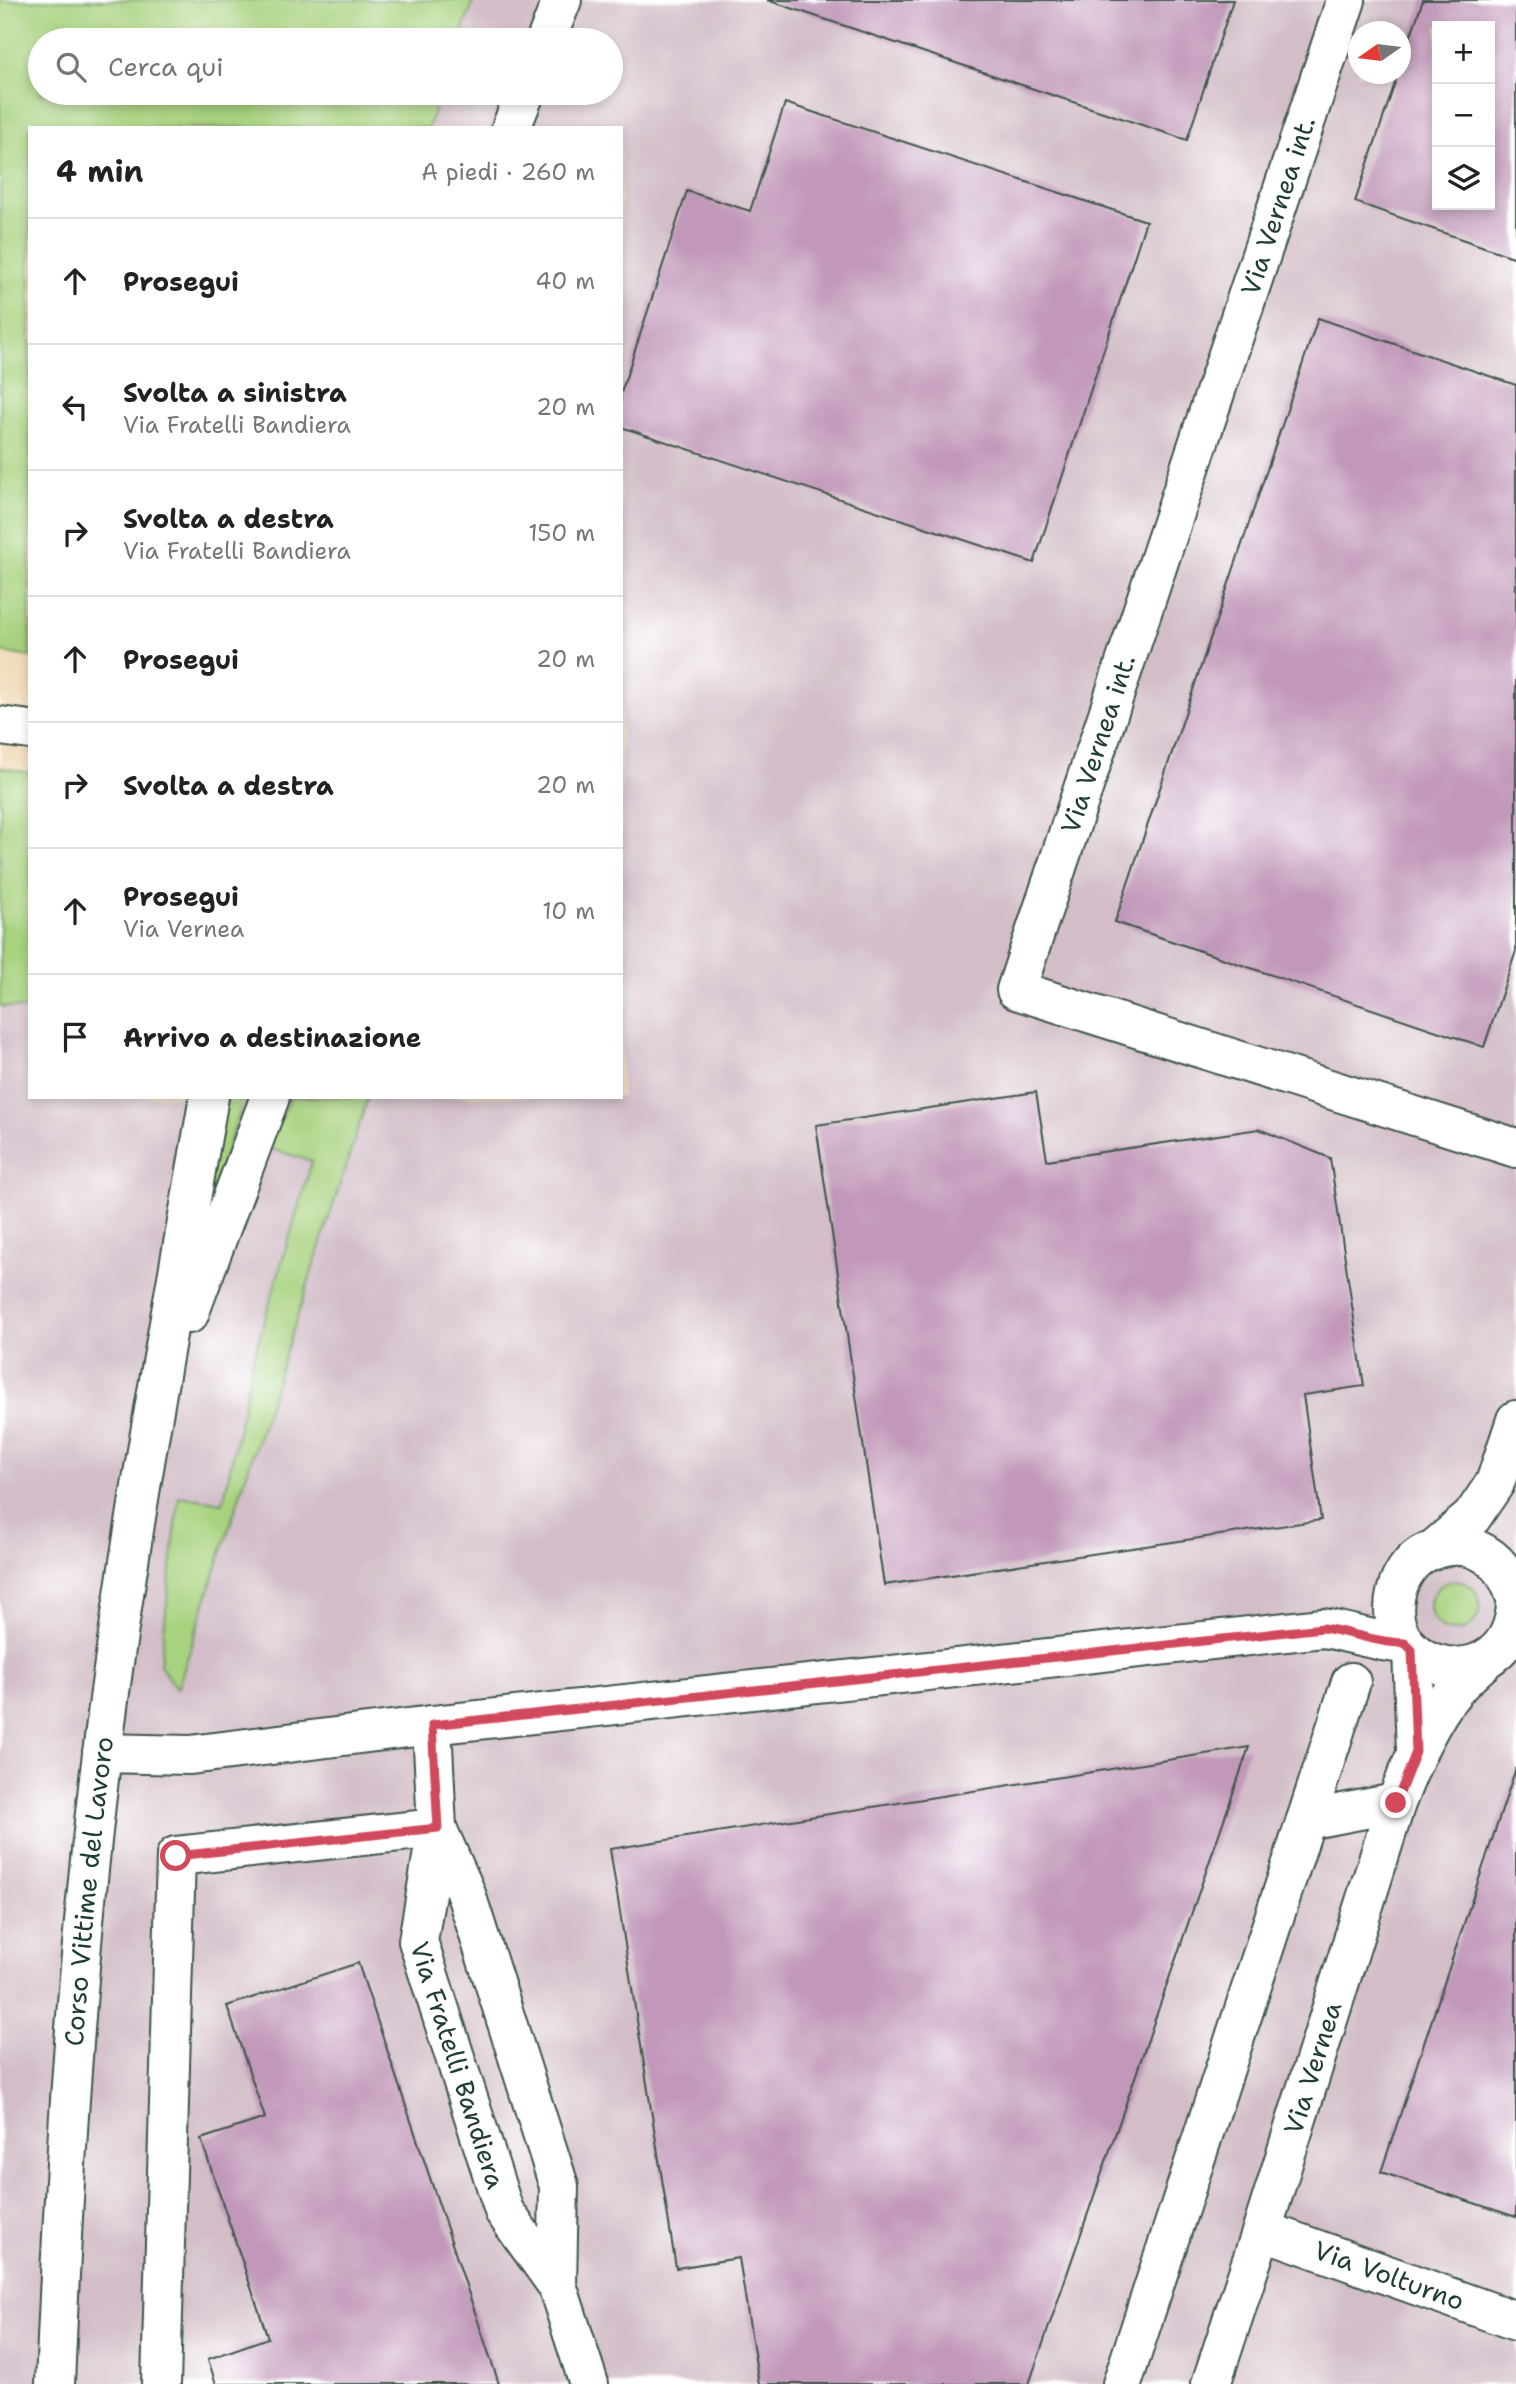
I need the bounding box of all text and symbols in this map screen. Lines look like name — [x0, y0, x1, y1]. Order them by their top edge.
north arrow — [1348, 21, 1411, 84]
map controls — [1432, 21, 1495, 210]
button: + — [1432, 21, 1495, 84]
search box — [28, 28, 623, 105]
icon: search — [52, 48, 90, 86]
text: Cerca qui — [108, 49, 224, 84]
button: − — [1432, 84, 1495, 147]
street label: Via Vernea int. — [1232, 112, 1323, 300]
button: layers — [1432, 147, 1495, 210]
text: 4 min — [56, 151, 143, 192]
text: A piedi · 260 m — [421, 157, 595, 187]
icon: ahead — [56, 262, 94, 300]
text: Prosegui — [123, 264, 239, 299]
text: 40 m — [535, 266, 595, 296]
text: Svolta a sinistra — [123, 375, 347, 410]
icon: left — [56, 388, 94, 426]
text: 20 m — [536, 392, 595, 422]
text: Via Fratelli Bandiera — [123, 410, 351, 440]
text: Svolta a destra — [123, 501, 334, 536]
icon: right — [56, 514, 94, 552]
text: 150 m — [528, 518, 595, 548]
text: Via Fratelli Bandiera — [123, 536, 351, 566]
icon: ahead — [56, 640, 94, 678]
text: Prosegui — [123, 642, 239, 677]
text: 20 m — [536, 644, 595, 674]
street label: Via Vernea int. — [1052, 650, 1143, 838]
icon: right — [56, 766, 94, 804]
text: Svolta a destra — [123, 768, 334, 803]
text: 20 m — [536, 770, 595, 800]
text: Prosegui — [123, 879, 239, 914]
icon: ahead — [56, 892, 94, 930]
text: 10 m — [542, 896, 595, 926]
text: Via Vernea — [123, 914, 244, 944]
icon: arrive — [56, 1018, 94, 1056]
text: Arrivo a destinazione — [123, 1020, 421, 1055]
street label: Corso Vittime del Lavoro — [56, 1734, 121, 2047]
route end — [1380, 1787, 1411, 1818]
route start — [160, 1840, 191, 1871]
street label: Via Fratelli Bandiera — [402, 1937, 514, 2193]
street label: Via Vernea — [1275, 1997, 1350, 2139]
street label: Via Volturno — [1309, 2232, 1469, 2318]

